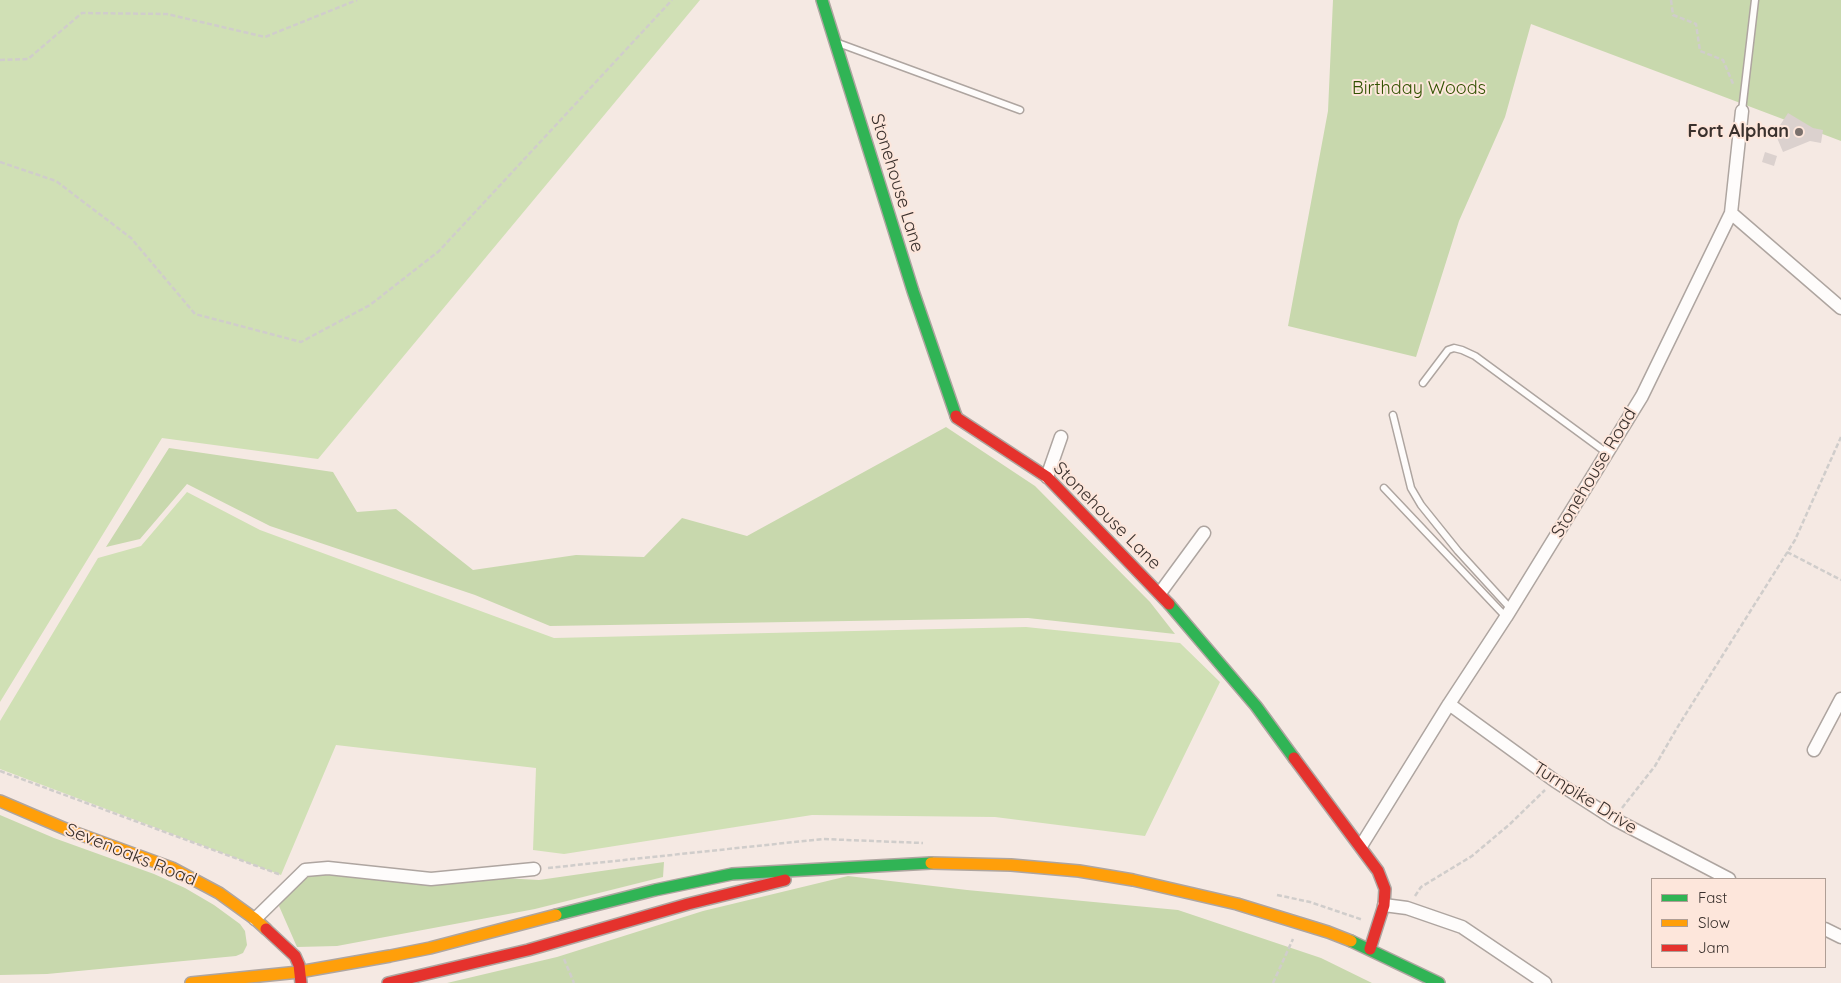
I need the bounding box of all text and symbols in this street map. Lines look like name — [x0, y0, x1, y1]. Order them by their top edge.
park label: Birthday Woods — [1352, 78, 1486, 100]
street label: Stonehouse Lane — [866, 111, 928, 255]
place label: Fort Alphan — [1687, 121, 1789, 143]
marker: Fort Alphan — [1793, 126, 1805, 138]
street label: Stonehouse Road — [1547, 404, 1641, 542]
street label: Stonehouse Lane — [1049, 458, 1165, 574]
street label: Turnpike Drive — [1529, 757, 1641, 839]
street label: Sevenoaks Road — [62, 819, 200, 891]
legend — [1651, 878, 1826, 968]
text: Fast — [1698, 888, 1727, 907]
text: Slow — [1698, 913, 1730, 932]
text: Jam — [1698, 938, 1729, 957]

